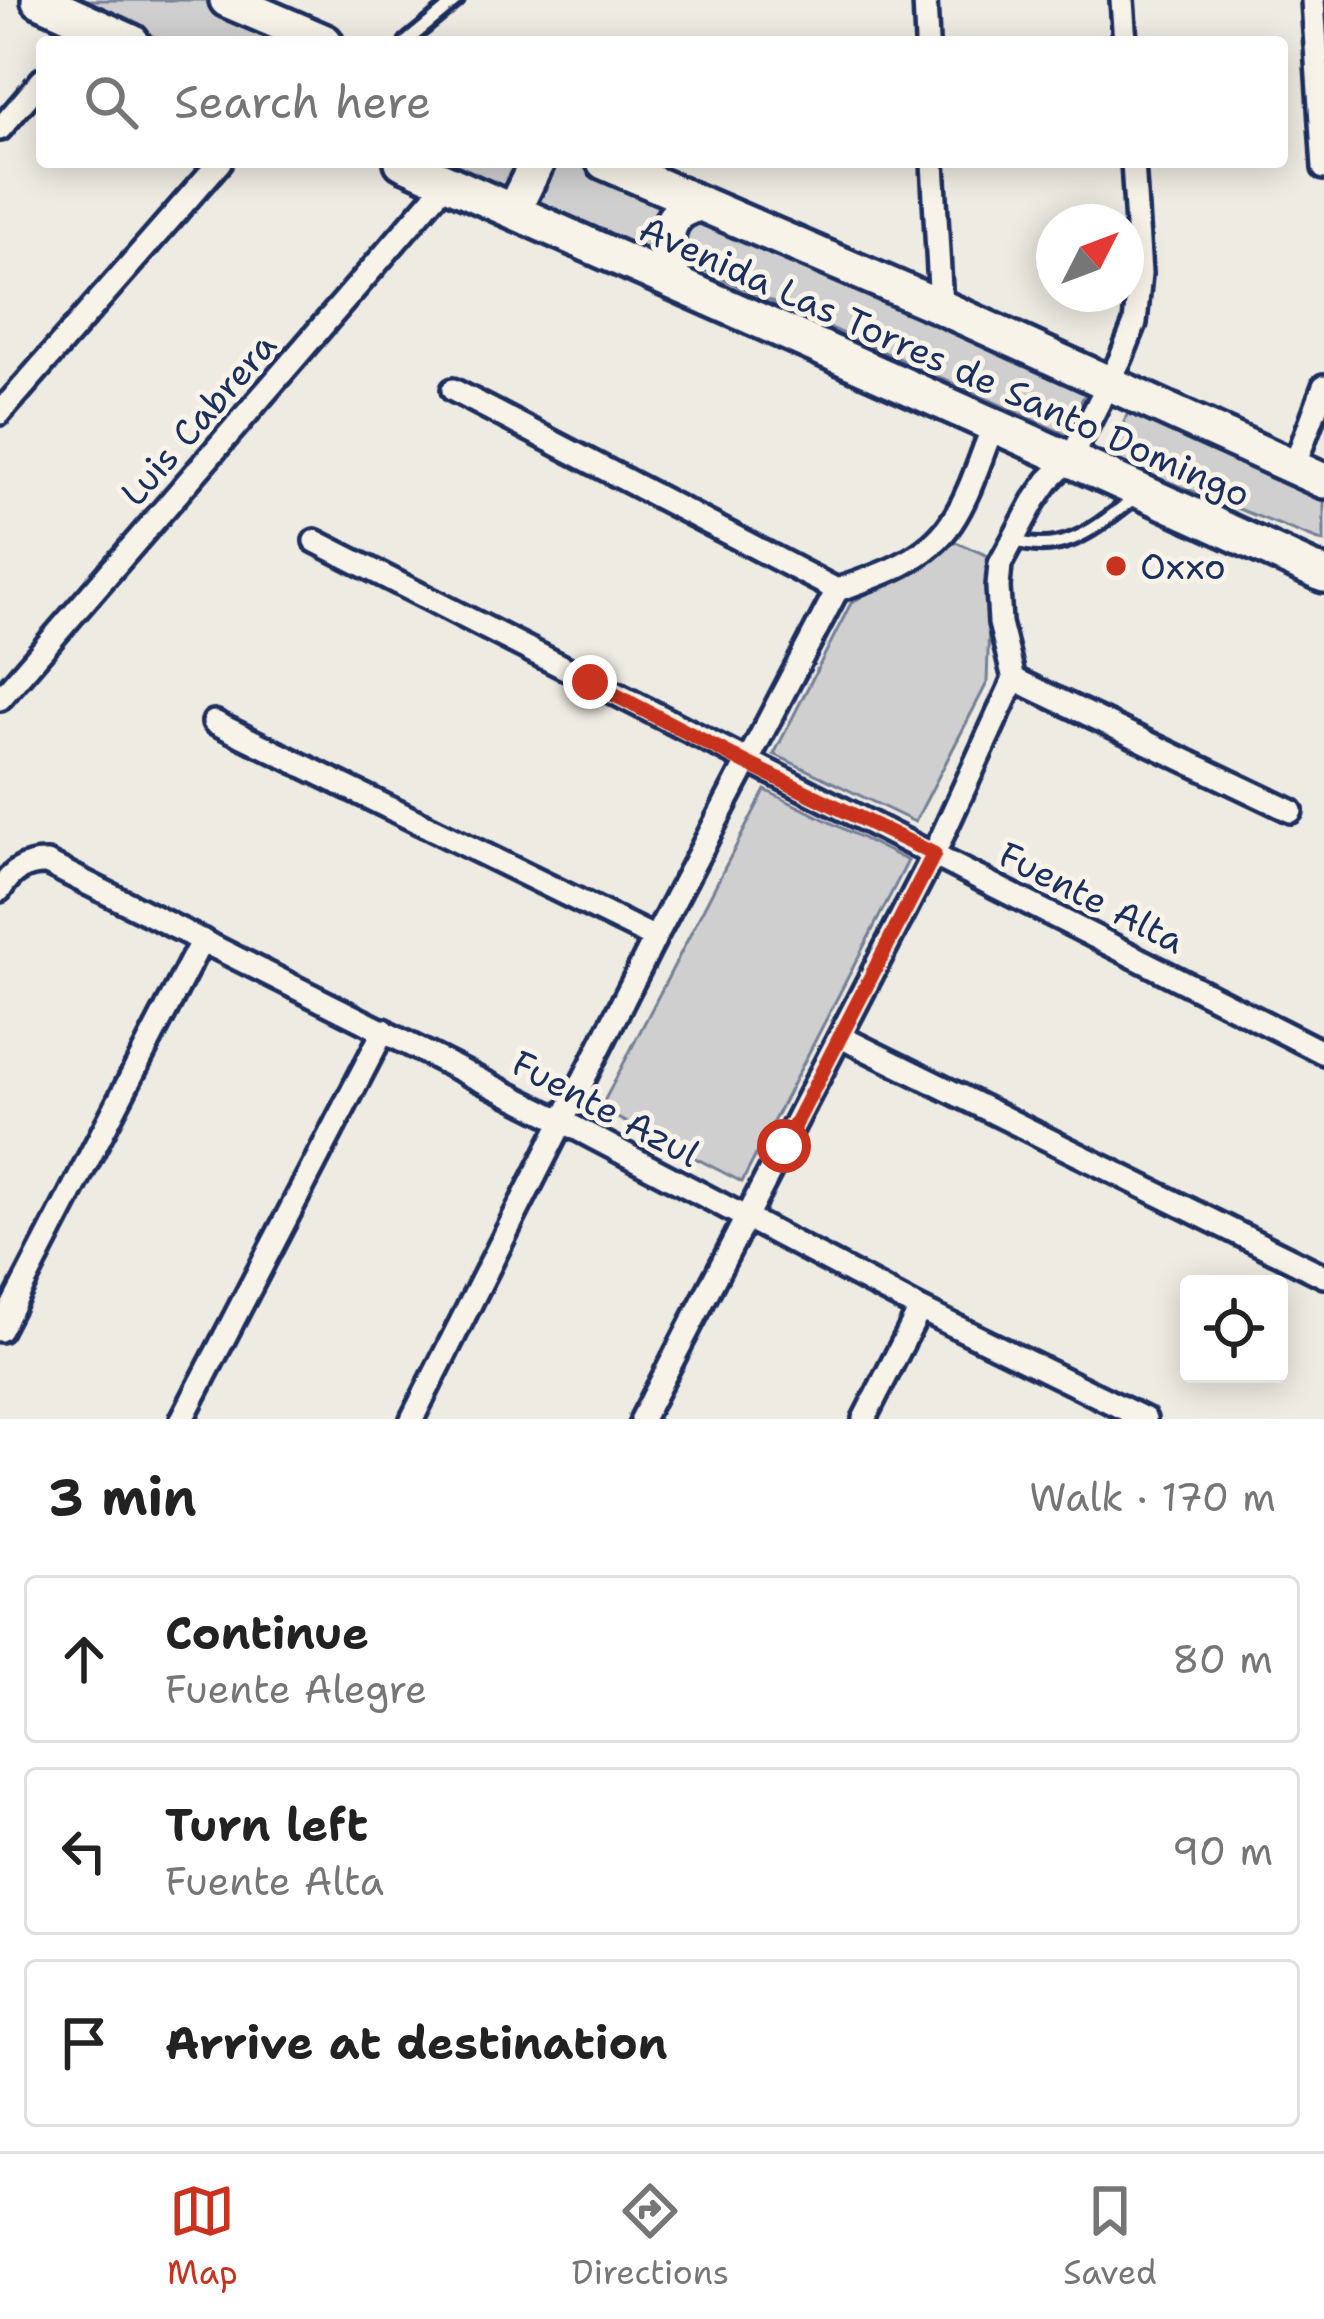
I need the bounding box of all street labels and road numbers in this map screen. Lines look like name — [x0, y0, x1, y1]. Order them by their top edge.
street label: Avenida Las Torres de Santo Domingo — [632, 204, 1258, 519]
street label: Luis Cabrera — [109, 322, 287, 516]
street label: Fuente Alta — [991, 830, 1193, 965]
street label: Fuente Azul — [503, 1038, 708, 1179]

